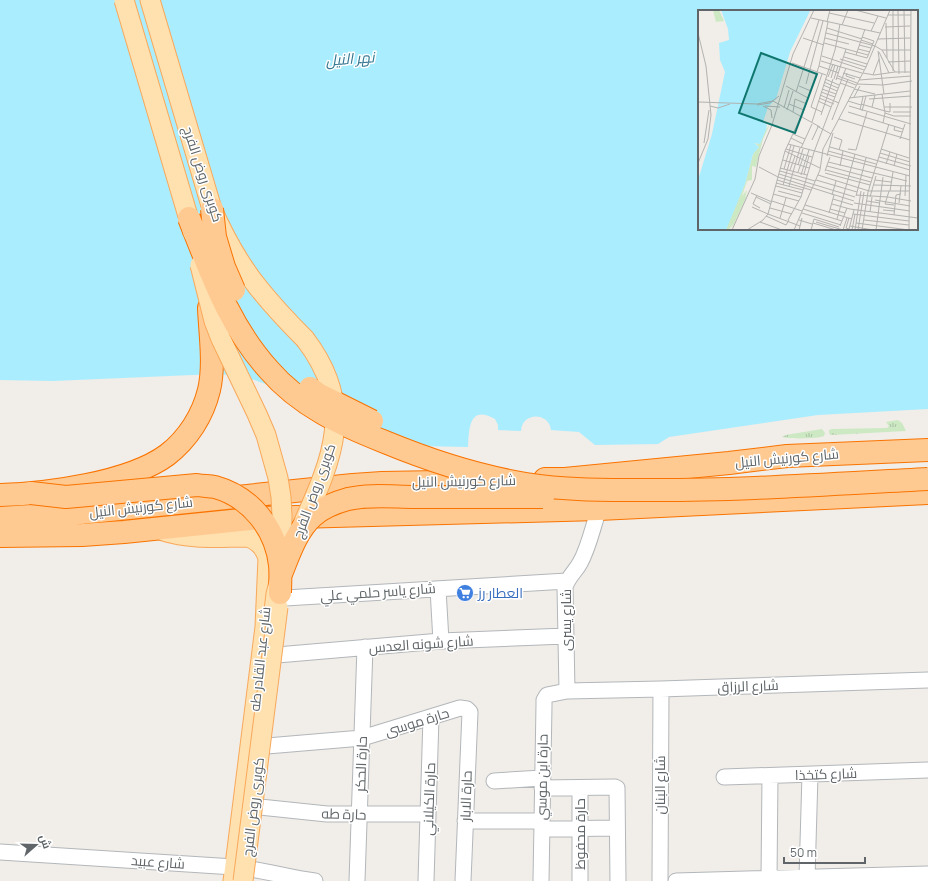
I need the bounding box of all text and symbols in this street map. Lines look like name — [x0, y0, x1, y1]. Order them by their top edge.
inset map — [698, 10, 918, 230]
water label: نهر النيل — [325, 46, 377, 71]
street label: كوبرى روض الفرج — [179, 123, 228, 224]
street label: كوبرى روض الفرج — [288, 441, 340, 541]
street label: شارع كورنيش النيل — [734, 443, 840, 472]
street label: شارع كورنيش النيل — [412, 470, 516, 491]
street label: شارع كورنيش النيل — [88, 492, 194, 521]
street label: شارع ياسر حلمي علي — [320, 578, 437, 608]
supermarket icon: العطار رز — [455, 583, 475, 603]
place label: العطار رز — [477, 583, 523, 602]
street label: شارع يسرى — [556, 589, 575, 651]
street label: شارع عبد القادر طه — [245, 606, 274, 712]
street label: شارع شونه العدس — [368, 630, 474, 657]
street label: شارع الرزاق — [717, 675, 779, 696]
street label: حارة موسى — [382, 703, 451, 740]
street label: حارة ابن موسي — [531, 734, 554, 820]
street label: حارة الحكر — [350, 736, 371, 793]
street label: شارع البنان — [650, 755, 669, 815]
street label: كوبرى روض الفرج — [237, 756, 268, 858]
street label: حارة الكيلاني — [418, 762, 442, 836]
street label: شارع كتخذا — [794, 763, 858, 784]
street label: حارة الابار — [455, 770, 476, 823]
street label: حارة محفوظ — [570, 798, 589, 870]
street label: حارة طه — [321, 803, 367, 824]
north arrow — [16, 825, 56, 865]
text: ش — [36, 832, 55, 851]
scale bar — [784, 839, 865, 865]
text: 50 m — [790, 844, 817, 861]
street label: شارع عبيد — [130, 850, 186, 873]

